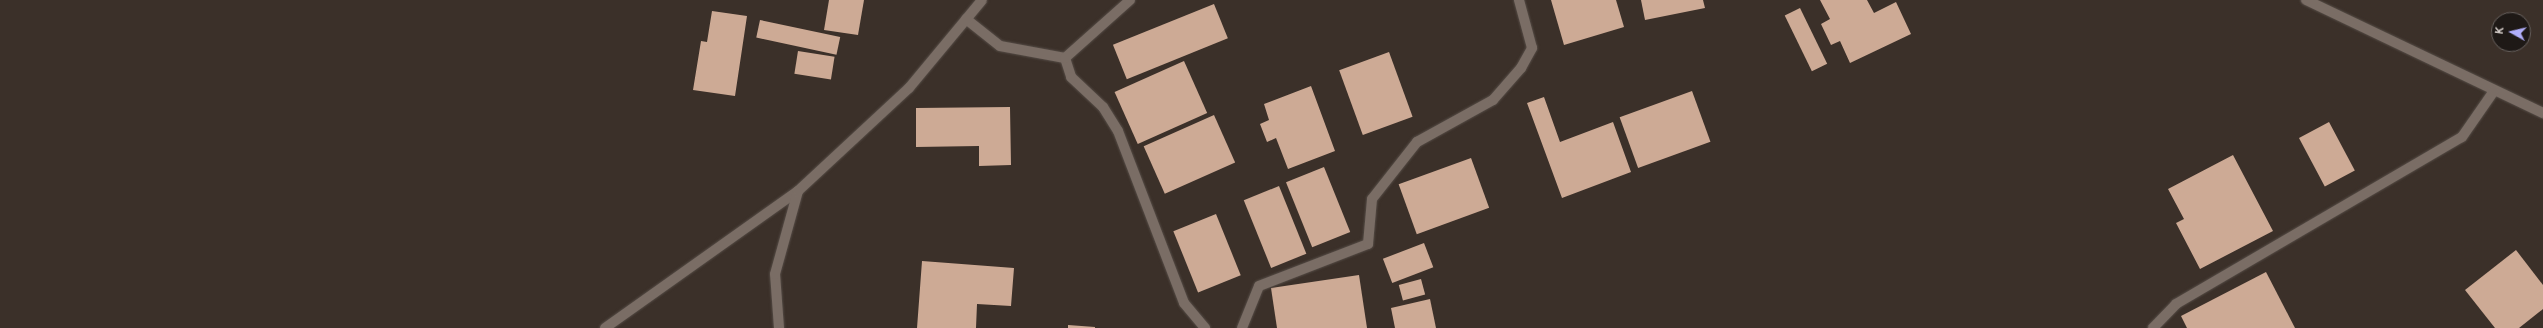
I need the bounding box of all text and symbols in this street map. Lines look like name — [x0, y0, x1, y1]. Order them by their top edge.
north arrow — [2491, 12, 2531, 52]
text: K — [2493, 26, 2507, 35]

